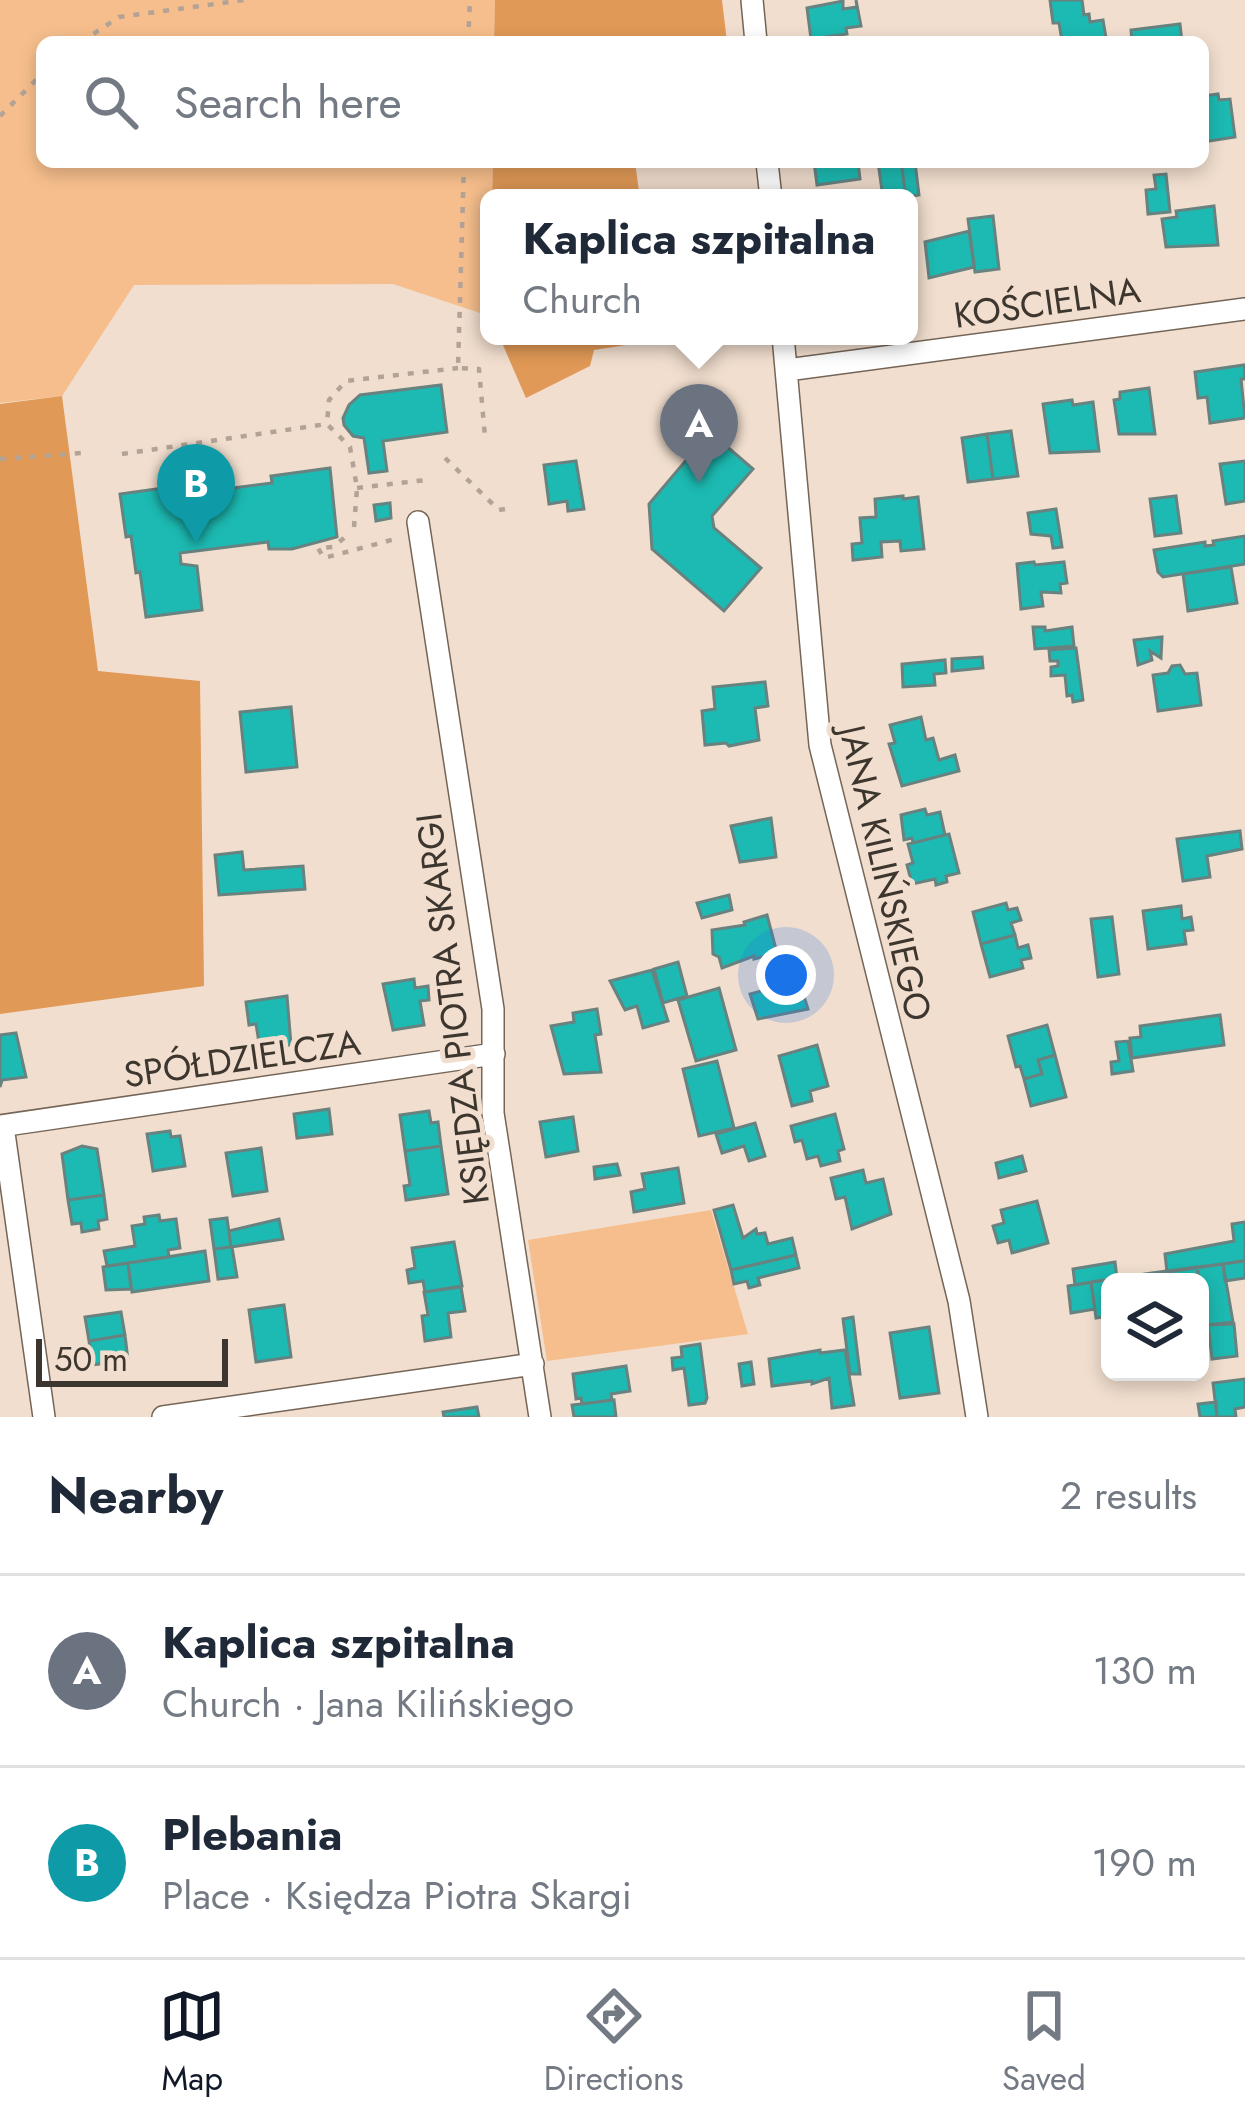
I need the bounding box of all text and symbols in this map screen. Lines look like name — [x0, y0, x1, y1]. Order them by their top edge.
search box — [36, 36, 1209, 168]
icon: search — [78, 69, 144, 135]
text: Search here — [174, 70, 402, 135]
popup — [480, 189, 918, 345]
text: Kaplica szpitalna — [522, 206, 876, 271]
street label: KOŚCIELNA — [950, 263, 1144, 341]
text: Church — [522, 271, 642, 328]
pin: A — [660, 384, 738, 483]
pin: B — [157, 444, 235, 543]
street label: JANA KILIŃSKIEGO — [826, 716, 945, 1026]
street label: KSIĘDZA PIOTRA SKARGI — [402, 810, 502, 1208]
your location — [756, 945, 816, 1005]
street label: SPÓŁDZIELCZA — [120, 1016, 364, 1100]
map controls — [1101, 1273, 1209, 1381]
button: layers — [1101, 1273, 1209, 1381]
scale bar — [36, 1333, 228, 1386]
text: 50 m — [54, 1336, 128, 1383]
text: Nearby — [48, 1458, 223, 1532]
text: 2 results — [1060, 1467, 1197, 1524]
text: Kaplica szpitalna — [162, 1610, 515, 1675]
text: A — [73, 1642, 101, 1699]
text: 130 m — [1093, 1642, 1197, 1699]
text: Church · Jana Kilińskiego — [162, 1675, 574, 1732]
text: Plebania — [162, 1802, 343, 1867]
text: B — [74, 1834, 100, 1891]
text: 190 m — [1091, 1834, 1197, 1891]
text: Place · Księdza Piotra Skargi — [162, 1867, 632, 1924]
tab: Map — [159, 1983, 225, 2102]
tab: Directions — [544, 1983, 684, 2102]
tab: Saved — [1002, 1983, 1086, 2102]

